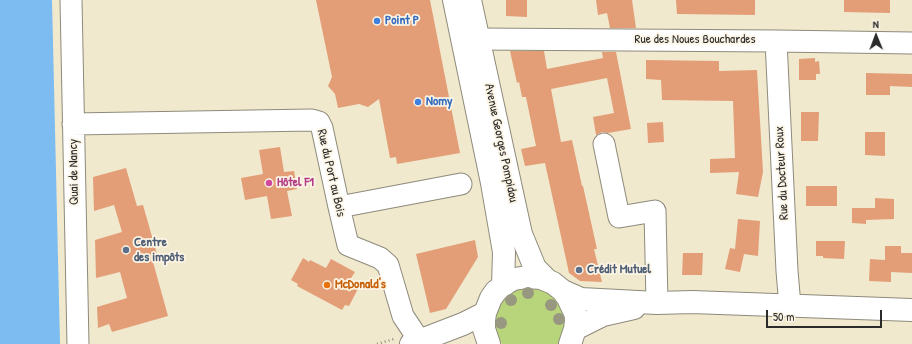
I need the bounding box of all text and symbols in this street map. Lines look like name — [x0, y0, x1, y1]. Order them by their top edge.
place label: Point P — [385, 13, 419, 29]
marker: Point P — [372, 16, 382, 26]
north arrow — [856, 16, 896, 56]
text: N — [873, 17, 879, 31]
street label: Rue des Noues Bouchardes — [635, 32, 755, 48]
street label: Avenue Georges Pompidou — [481, 82, 521, 204]
place label: Nomy — [426, 94, 452, 110]
marker: Nomy — [413, 97, 423, 107]
street label: Rue du Docteur Roux — [772, 126, 792, 220]
street label: Rue du Port au Bois — [313, 128, 349, 218]
street label: Quai de Nancy — [66, 139, 82, 205]
place label: Hôtel F1 — [277, 175, 314, 191]
marker: Hôtel F1 — [264, 178, 274, 188]
place label: Centre des impôts — [134, 235, 184, 266]
marker: Centre des impôts — [121, 245, 131, 255]
place label: Crédit Mutuel — [587, 262, 651, 278]
marker: Crédit Mutuel — [574, 265, 584, 275]
place label: McDonald's — [335, 277, 386, 293]
marker: McDonald's — [322, 280, 332, 290]
scale bar — [768, 302, 884, 328]
text: 50 m — [773, 308, 794, 325]

